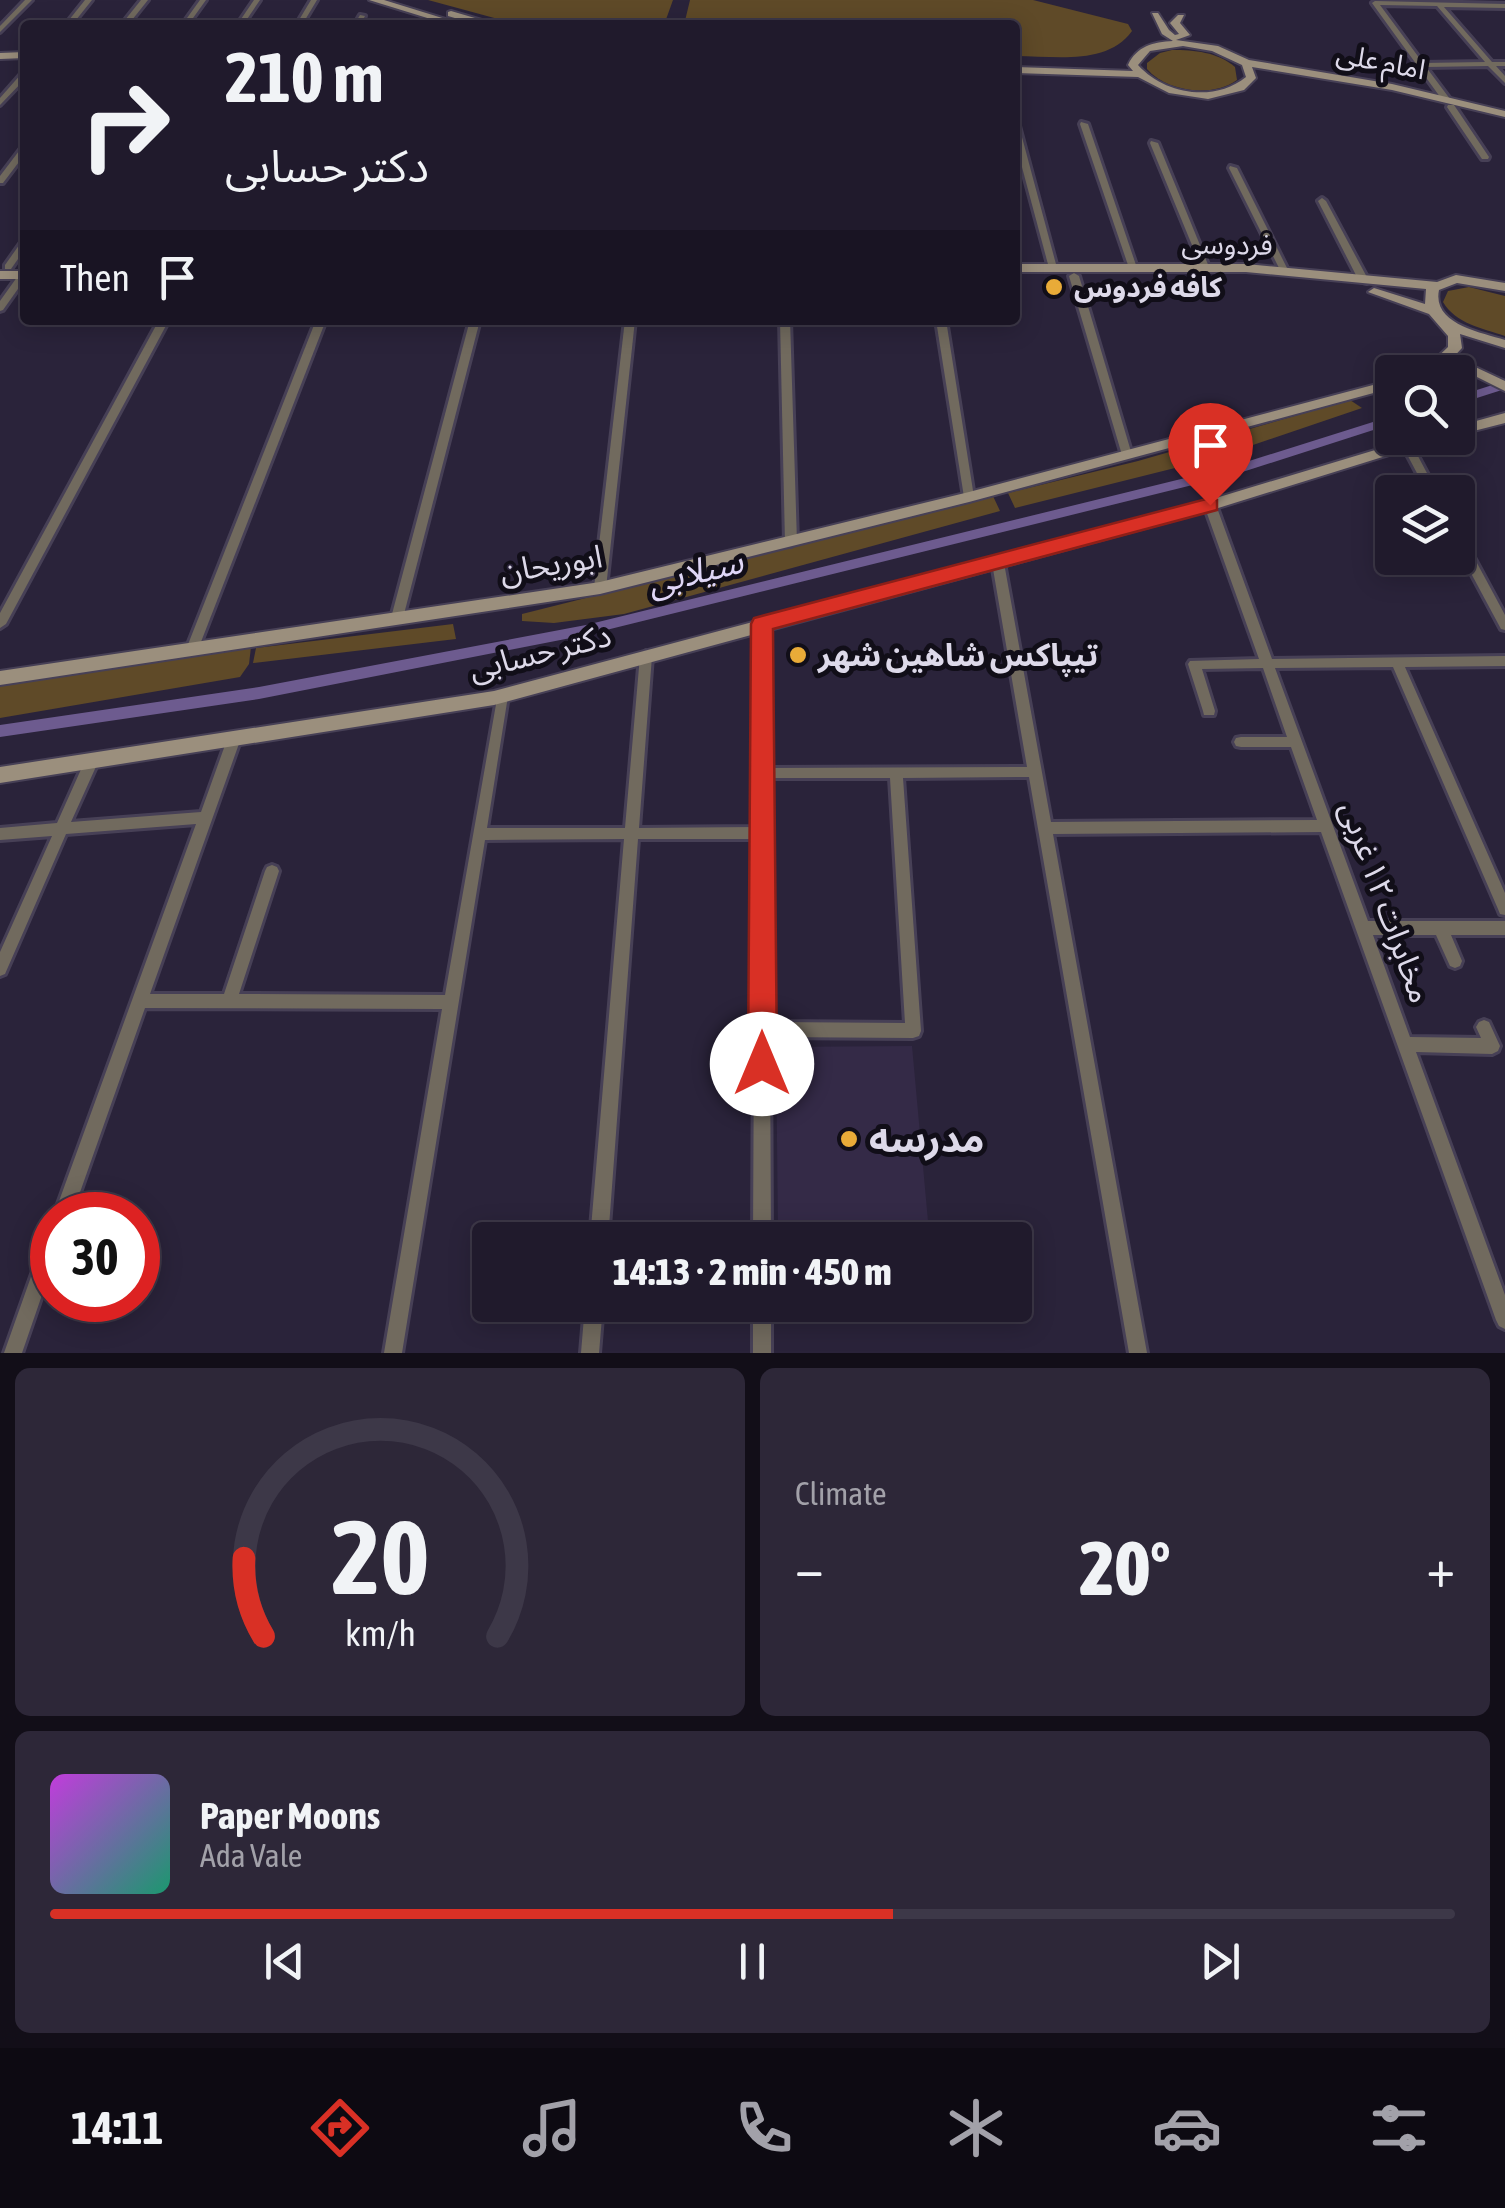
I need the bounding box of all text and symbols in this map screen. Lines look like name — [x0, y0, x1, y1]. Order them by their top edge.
text: 210 m — [225, 37, 384, 117]
street label: امام علی — [1333, 37, 1428, 90]
icon: right — [60, 60, 190, 190]
text: دکتر حسابی — [225, 140, 429, 192]
street label: فردوسی — [1181, 227, 1273, 262]
icon: arrive — [150, 250, 205, 305]
text: Then — [60, 256, 130, 299]
place label: کافه فردوس — [1074, 271, 1222, 304]
marker: کافه فردوس — [1043, 276, 1065, 298]
map controls — [1375, 355, 1475, 575]
button: search — [1375, 355, 1475, 455]
pin — [1168, 403, 1253, 506]
icon: arrive — [1183, 418, 1238, 473]
button: layers — [1375, 475, 1475, 575]
street label: ابوریحان — [497, 537, 605, 591]
water label: سیلابی — [643, 540, 748, 604]
street label: دکتر حسابی — [465, 616, 615, 688]
place label: تیپاکس شاهین شهر — [816, 636, 1098, 677]
marker: تیپاکس شاهین شهر — [787, 644, 809, 666]
street label: مخابرات ۱۲ غربی — [1332, 796, 1440, 1008]
position arrow — [710, 1012, 814, 1116]
place label: مدرسه — [869, 1117, 984, 1161]
marker: مدرسه — [838, 1128, 860, 1150]
speed limit sign: 30 — [30, 1192, 160, 1322]
text: 14:13 · 2 min · 450 m — [612, 1250, 892, 1293]
text: Climate — [795, 1475, 887, 1512]
text: 20 — [331, 1497, 429, 1616]
text: 20° — [1079, 1525, 1171, 1611]
text: − — [795, 1536, 824, 1599]
text: + — [1426, 1536, 1455, 1599]
text: km/h — [345, 1613, 415, 1654]
text: Paper Moons — [200, 1794, 380, 1837]
text: Ada Vale — [200, 1837, 302, 1874]
icon: previous — [257, 1934, 312, 1989]
icon: pause — [725, 1934, 780, 1989]
icon: next — [1193, 1934, 1248, 1989]
icon: directions — [305, 2093, 375, 2163]
icon: music — [517, 2093, 587, 2163]
icon: phone — [729, 2093, 799, 2163]
icon: climate — [941, 2093, 1011, 2163]
icon: car — [1152, 2093, 1222, 2163]
icon: filters — [1364, 2093, 1434, 2163]
text: 14:11 — [71, 2102, 164, 2154]

